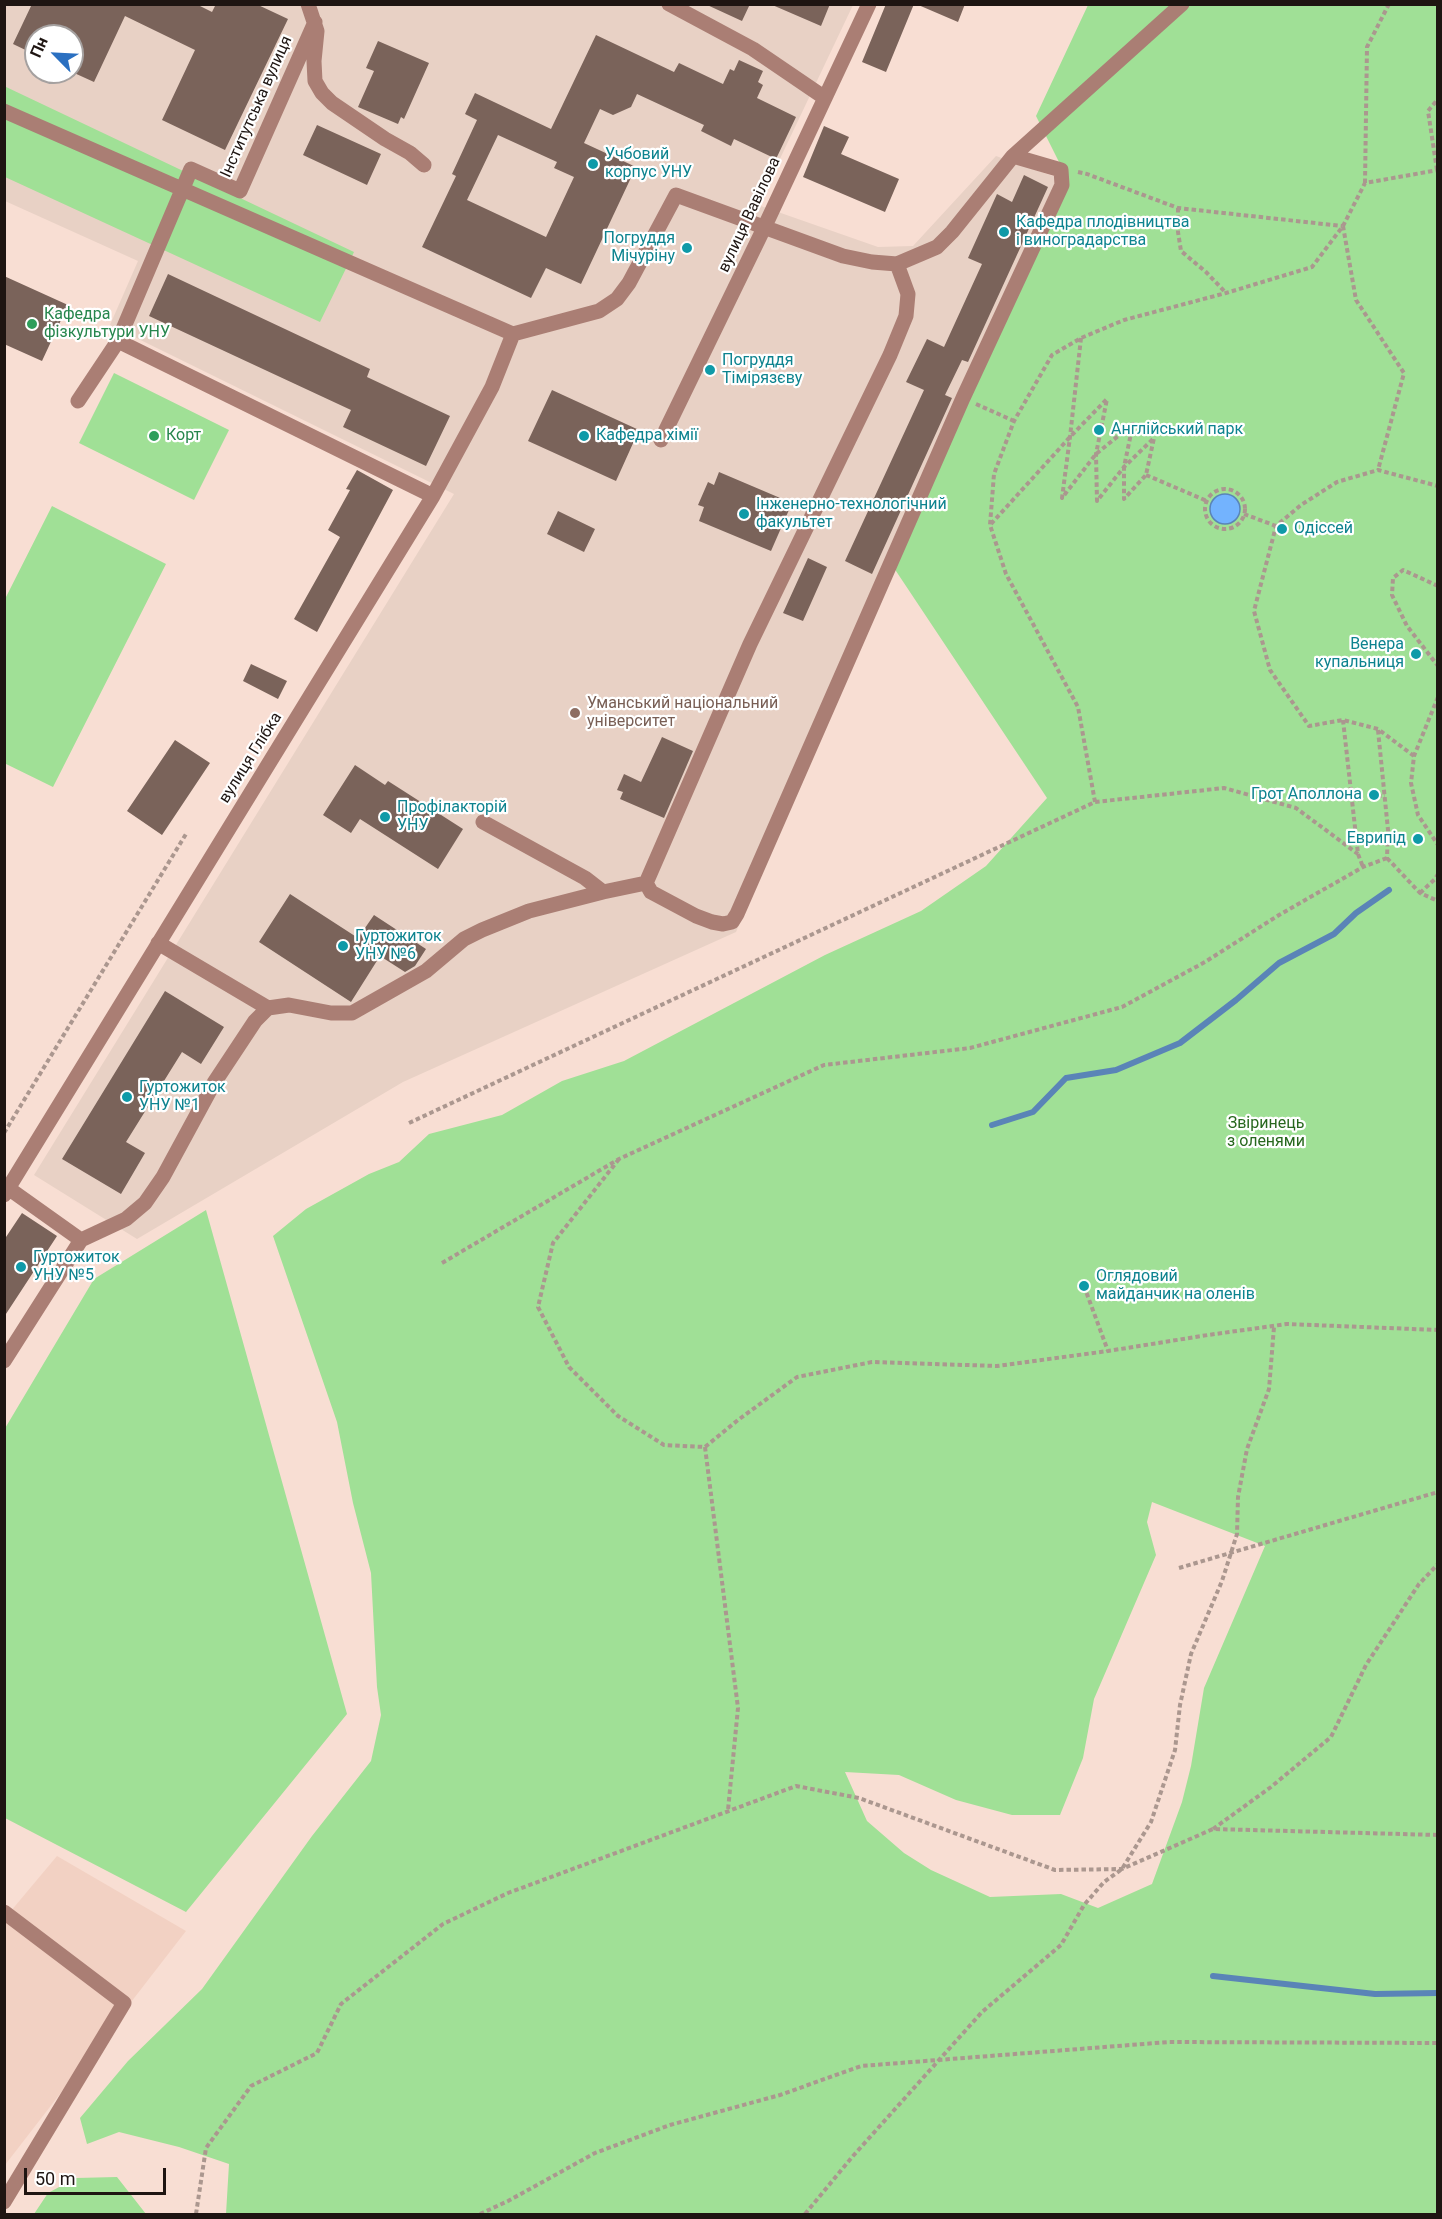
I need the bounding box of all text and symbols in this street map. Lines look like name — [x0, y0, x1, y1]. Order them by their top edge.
north arrow — [24, 24, 84, 84]
street label: Інститутська вулиця — [217, 33, 297, 181]
text: Пн — [26, 34, 52, 60]
place label: Учбовий корпус УНУ — [605, 145, 692, 183]
street label: вулиця Вавілова — [715, 154, 785, 276]
marker: Учбовий корпус УНУ — [586, 157, 600, 171]
place label: Кафедра плодівництва і виноградарства — [1016, 213, 1190, 251]
marker: Кафедра плодівництва і виноградарства — [997, 225, 1011, 239]
place label: Погруддя Мічуріну — [603, 229, 675, 267]
marker: Погруддя Мічуріну — [680, 241, 694, 255]
place label: Кафедра фізкультури УНУ — [44, 305, 170, 343]
marker: Кафедра фізкультури УНУ — [25, 317, 39, 331]
place label: Погруддя Тімірязєву — [722, 351, 802, 389]
marker: Погруддя Тімірязєву — [703, 363, 717, 377]
place label: Англійський парк — [1111, 420, 1243, 440]
marker: Англійський парк — [1092, 423, 1106, 437]
place label: Корт — [166, 426, 201, 446]
place label: Кафедра хімії — [596, 426, 698, 446]
marker: Корт — [147, 429, 161, 443]
marker: Кафедра хімії — [577, 429, 591, 443]
place label: Інженерно-технологічний факультет — [756, 495, 947, 533]
marker: Інженерно-технологічний факультет — [737, 507, 751, 521]
place label: Одіссей — [1294, 519, 1353, 539]
marker: Одіссей — [1275, 522, 1289, 536]
place label: Венера купальниця — [1315, 635, 1404, 673]
marker: Венера купальниця — [1409, 647, 1423, 661]
place label: Уманський національний університет — [587, 694, 778, 732]
marker: Уманський національний університет — [568, 706, 582, 720]
street label: вулиця Глібка — [215, 709, 287, 807]
place label: Грот Аполлона — [1251, 785, 1362, 805]
marker: Грот Аполлона — [1367, 788, 1381, 802]
place label: Профілакторій УНУ — [397, 798, 507, 836]
marker: Профілакторій УНУ — [378, 810, 392, 824]
place label: Еврипід — [1347, 829, 1406, 849]
marker: Еврипід — [1411, 832, 1425, 846]
place label: Гуртожиток УНУ №6 — [355, 927, 442, 965]
marker: Гуртожиток УНУ №6 — [336, 939, 350, 953]
place label: Гуртожиток УНУ №1 — [139, 1078, 226, 1116]
marker: Гуртожиток УНУ №1 — [120, 1090, 134, 1104]
park label: Звіринець з оленями — [1227, 1114, 1305, 1152]
place label: Гуртожиток УНУ №5 — [33, 1248, 120, 1286]
marker: Гуртожиток УНУ №5 — [14, 1260, 28, 1274]
place label: Оглядовий майданчик на оленів — [1096, 1267, 1255, 1305]
marker: Оглядовий майданчик на оленів — [1077, 1279, 1091, 1293]
scale bar — [27, 2156, 170, 2194]
text: 50 m — [35, 2168, 75, 2189]

